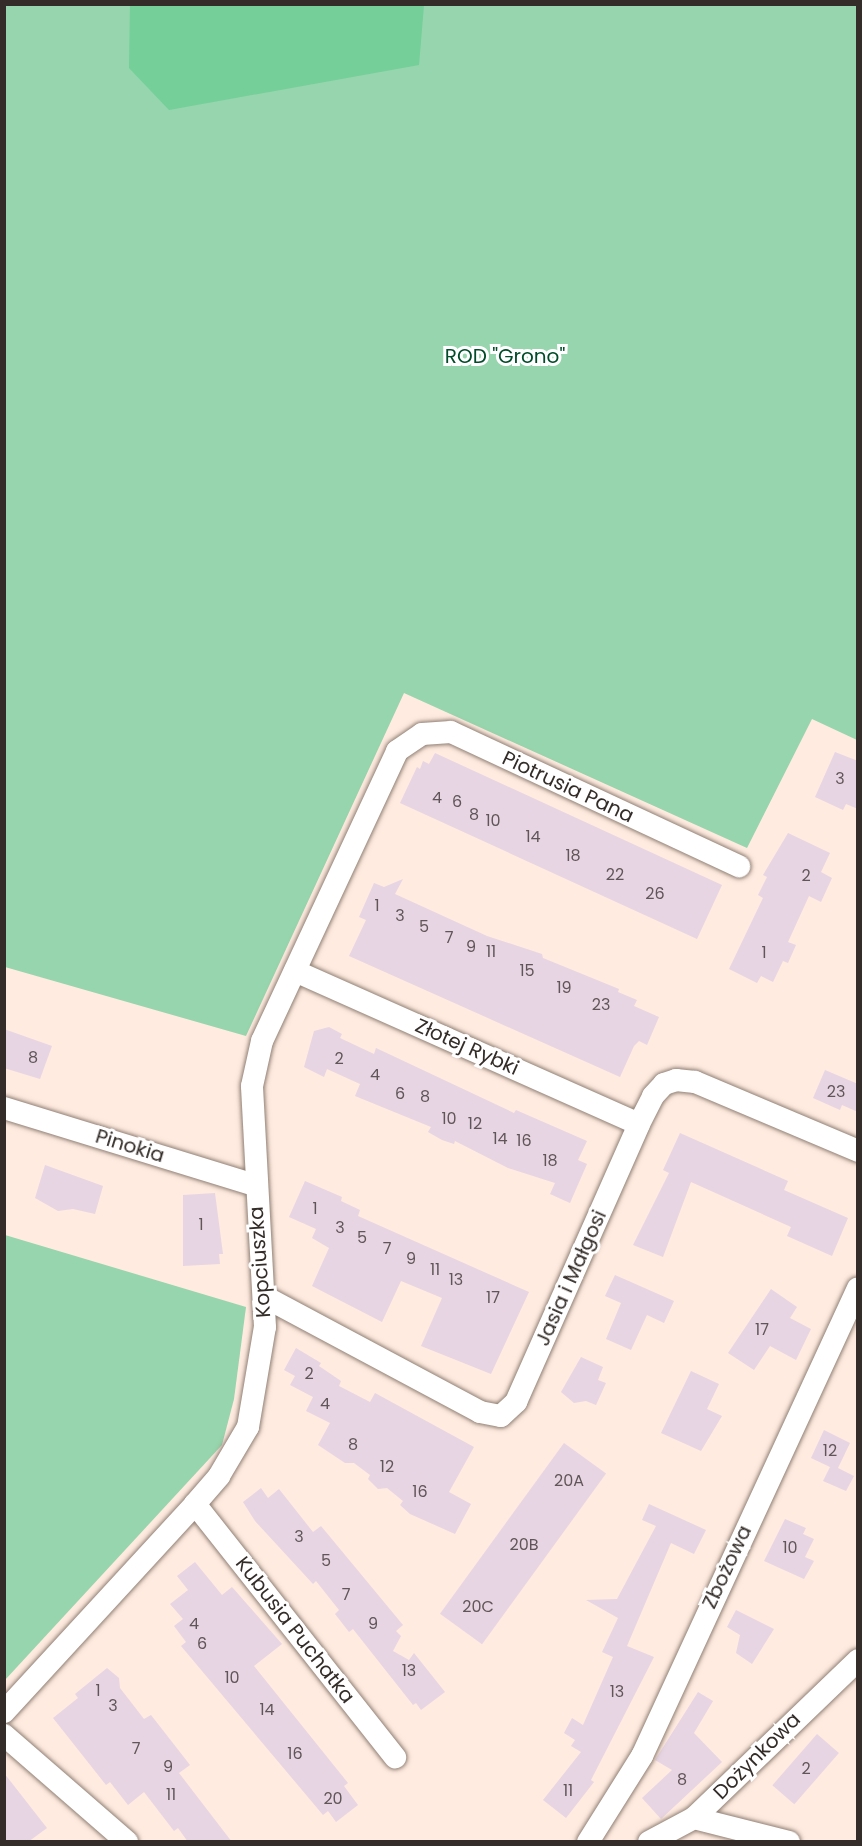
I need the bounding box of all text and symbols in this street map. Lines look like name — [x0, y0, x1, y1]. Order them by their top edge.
park label: ROD "Grono" — [445, 344, 565, 368]
street label: Piotrusia Pana — [498, 746, 638, 828]
house number: 3 — [835, 769, 845, 789]
house number: 4 — [432, 788, 442, 808]
house number: 6 — [452, 792, 462, 812]
house number: 8 — [469, 805, 479, 825]
house number: 10 — [485, 811, 501, 831]
house number: 14 — [525, 827, 541, 847]
house number: 18 — [565, 846, 581, 866]
house number: 22 — [606, 865, 624, 885]
house number: 2 — [801, 866, 811, 886]
house number: 26 — [645, 884, 665, 904]
house number: 1 — [374, 896, 380, 916]
house number: 3 — [395, 906, 405, 926]
house number: 5 — [419, 917, 429, 937]
house number: 7 — [445, 928, 453, 948]
house number: 9 — [466, 937, 476, 957]
house number: 11 — [486, 942, 496, 962]
house number: 1 — [761, 943, 767, 963]
house number: 15 — [519, 961, 535, 981]
house number: 19 — [556, 978, 572, 998]
house number: 23 — [592, 995, 610, 1015]
street label: Złotej Rybki — [412, 1014, 522, 1080]
house number: 8 — [28, 1048, 38, 1068]
house number: 2 — [334, 1049, 344, 1069]
house number: 4 — [370, 1065, 380, 1085]
house number: 23 — [827, 1082, 845, 1102]
house number: 6 — [395, 1084, 405, 1104]
house number: 8 — [420, 1087, 430, 1107]
house number: 10 — [441, 1109, 457, 1129]
house number: 12 — [468, 1114, 482, 1134]
street label: Pinokia — [93, 1124, 167, 1168]
house number: 14 — [492, 1129, 508, 1149]
house number: 16 — [516, 1131, 532, 1151]
house number: 18 — [542, 1151, 558, 1171]
house number: 1 — [312, 1199, 318, 1219]
street label: Kopciuszka — [244, 1206, 276, 1318]
street label: Jasia i Małgosi — [530, 1206, 612, 1350]
house number: 1 — [198, 1215, 204, 1235]
house number: 3 — [335, 1218, 345, 1238]
house number: 5 — [357, 1228, 367, 1248]
house number: 7 — [383, 1239, 391, 1259]
house number: 9 — [406, 1249, 416, 1269]
house number: 11 — [430, 1260, 440, 1280]
house number: 13 — [449, 1270, 463, 1290]
house number: 17 — [486, 1288, 500, 1308]
house number: 17 — [755, 1320, 769, 1340]
house number: 2 — [304, 1364, 314, 1384]
house number: 4 — [320, 1394, 330, 1414]
house number: 8 — [348, 1435, 358, 1455]
house number: 12 — [823, 1441, 837, 1461]
house number: 12 — [380, 1457, 394, 1477]
house number: 20A — [554, 1471, 584, 1491]
house number: 16 — [412, 1482, 428, 1502]
street label: Zbożowa — [697, 1522, 757, 1612]
house number: 3 — [294, 1527, 304, 1547]
house number: 20B — [509, 1535, 539, 1555]
house number: 10 — [782, 1538, 798, 1558]
house number: 5 — [321, 1551, 331, 1571]
street label: Kubusia Puchatka — [230, 1552, 360, 1708]
house number: 7 — [342, 1585, 350, 1605]
house number: 20C — [462, 1597, 494, 1617]
house number: 4 — [189, 1614, 199, 1634]
house number: 9 — [368, 1614, 378, 1634]
house number: 6 — [197, 1634, 207, 1654]
house number: 13 — [402, 1661, 416, 1681]
house number: 10 — [224, 1668, 240, 1688]
house number: 1 — [95, 1681, 101, 1701]
house number: 13 — [610, 1682, 624, 1702]
house number: 3 — [108, 1696, 118, 1716]
house number: 14 — [259, 1700, 275, 1720]
street label: Dożynkowa — [709, 1708, 805, 1804]
house number: 7 — [132, 1739, 140, 1759]
house number: 16 — [287, 1744, 303, 1764]
house number: 9 — [163, 1757, 173, 1777]
house number: 2 — [801, 1759, 811, 1779]
house number: 8 — [677, 1770, 687, 1790]
house number: 11 — [563, 1781, 573, 1801]
house number: 11 — [166, 1785, 176, 1805]
house number: 20 — [323, 1789, 343, 1809]

